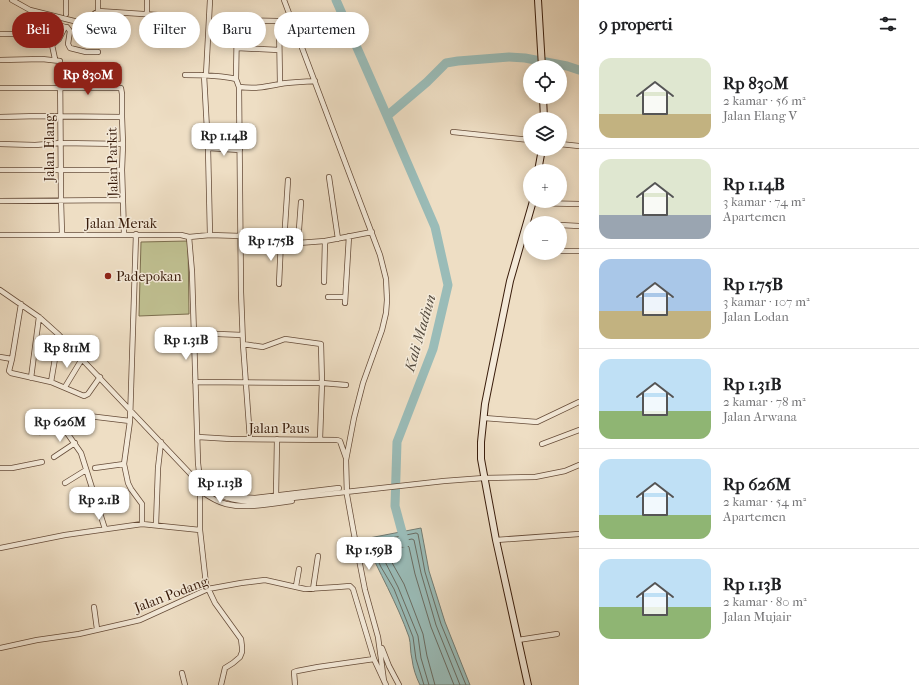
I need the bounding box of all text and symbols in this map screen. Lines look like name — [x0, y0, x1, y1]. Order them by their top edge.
chip: Beli — [12, 12, 64, 48]
chip: Sewa — [72, 12, 131, 48]
chip: Filter — [139, 12, 200, 48]
chip: Baru — [208, 12, 266, 48]
chip: Apartemen — [274, 12, 369, 48]
icon: filters — [877, 13, 899, 35]
text: 9 properti — [599, 14, 672, 34]
map controls — [523, 60, 567, 260]
button: locate — [523, 60, 567, 104]
pin: Rp 830M — [51, 62, 125, 96]
text: Rp 830M — [63, 67, 113, 82]
text: Rp 830M — [723, 73, 789, 93]
icon: home — [631, 74, 679, 122]
text: 2 kamar · 56 m² — [723, 93, 806, 108]
text: Jalan Elang V — [723, 108, 797, 123]
button: layers — [523, 112, 567, 156]
street label: Jalan Elang — [41, 114, 58, 183]
pin: Rp 1.14B — [183, 123, 265, 157]
street label: Jalan Parkit — [103, 127, 122, 198]
text: Rp 1.14B — [200, 128, 248, 143]
button: + — [523, 164, 567, 208]
text: Rp 1.14B — [723, 174, 785, 194]
icon: home — [631, 175, 679, 223]
text: 3 kamar · 74 m² — [723, 194, 805, 209]
text: Apartemen — [723, 209, 786, 224]
street label: Jalan Merak — [84, 215, 158, 232]
button: − — [523, 216, 567, 260]
pin: Rp 1.75B — [230, 228, 312, 262]
text: Rp 1.75B — [248, 233, 294, 248]
place label: Padepokan — [116, 268, 182, 285]
marker: Padepokan — [103, 271, 113, 281]
text: Rp 1.75B — [723, 274, 783, 294]
icon: home — [631, 275, 679, 323]
water label: Kali Madiun — [400, 292, 440, 375]
text: 3 kamar · 107 m² — [723, 294, 810, 309]
text: Jalan Lodan — [723, 309, 789, 324]
pin: Rp 1.31B — [145, 327, 227, 361]
text: Rp 1.31B — [164, 332, 208, 347]
pin: Rp 811M — [30, 335, 104, 369]
text: Rp 811M — [44, 340, 90, 355]
text: Rp 1.31B — [723, 374, 782, 394]
icon: home — [631, 375, 679, 423]
text: 2 kamar · 78 m² — [723, 394, 806, 409]
pin: Rp 626M — [23, 409, 97, 443]
text: Jalan Arwana — [723, 409, 797, 424]
text: Rp 626M — [34, 414, 86, 429]
street label: Jalan Paus — [248, 420, 309, 437]
pin: Rp 1.13B — [179, 470, 261, 504]
text: Rp 626M — [723, 474, 791, 494]
text: Rp 1.13B — [198, 475, 242, 490]
icon: home — [631, 475, 679, 523]
pin: Rp 2.1B — [62, 487, 136, 521]
text: Rp 2.1B — [78, 492, 120, 507]
text: 2 kamar · 54 m² — [723, 494, 806, 509]
text: Apartemen — [723, 509, 786, 524]
pin: Rp 1.59B — [328, 537, 410, 571]
text: Rp 1.59B — [346, 542, 392, 557]
street label: Jalan Podang — [131, 572, 211, 617]
text: Rp 1.13B — [723, 574, 782, 594]
icon: home — [631, 575, 679, 623]
text: 2 kamar · 80 m² — [723, 594, 807, 609]
text: Jalan Mujair — [723, 609, 791, 624]

